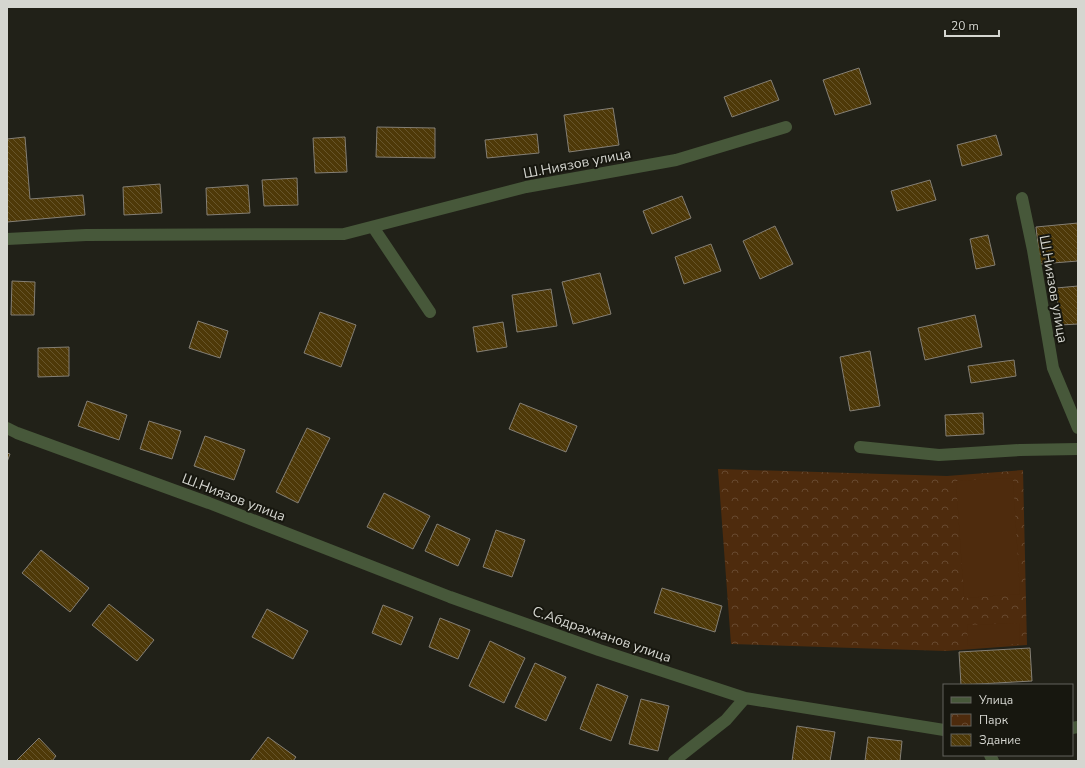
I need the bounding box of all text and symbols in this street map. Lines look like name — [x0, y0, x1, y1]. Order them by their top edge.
scale bar — [945, 12, 999, 38]
text: 20 m — [951, 18, 979, 34]
street label: Ш.Ниязов улица — [522, 144, 633, 183]
street label: Ш.Ниязов улица — [1035, 234, 1072, 345]
street label: Ш.Ниязов улица — [179, 469, 288, 526]
street label: С.Абдрахманов улица — [530, 602, 674, 667]
legend — [943, 684, 1073, 756]
text: Улица — [978, 692, 1013, 708]
text: Парк — [979, 712, 1009, 728]
text: Здание — [979, 732, 1021, 748]

